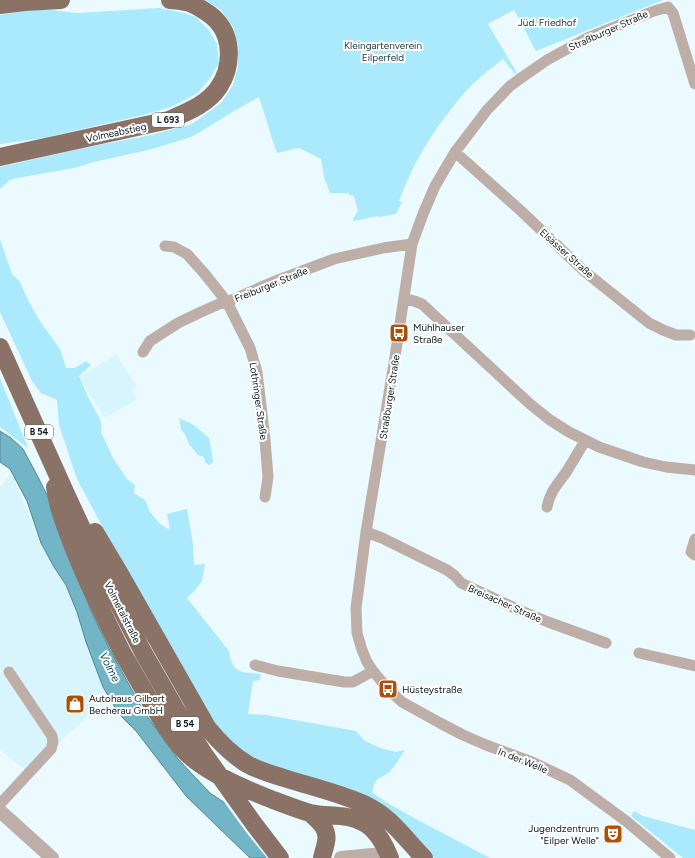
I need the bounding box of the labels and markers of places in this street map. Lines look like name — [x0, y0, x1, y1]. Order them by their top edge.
place label: Mühlhauser Straße — [413, 321, 465, 346]
bus stop icon: Mühlhauser Straße — [388, 322, 410, 344]
bus stop icon: Hüsteystraße — [377, 678, 399, 700]
place label: Hüsteystraße — [402, 683, 463, 696]
place label: Autohaus Gilbert Becherau GmbH — [89, 692, 165, 717]
shop icon: Autohaus Gilbert Becherau GmbH — [64, 693, 86, 715]
place label: Jugendzentrum "Eilper Welle" — [528, 822, 599, 847]
theatre icon: Jugendzentrum "Eilper Welle" — [602, 823, 624, 845]

